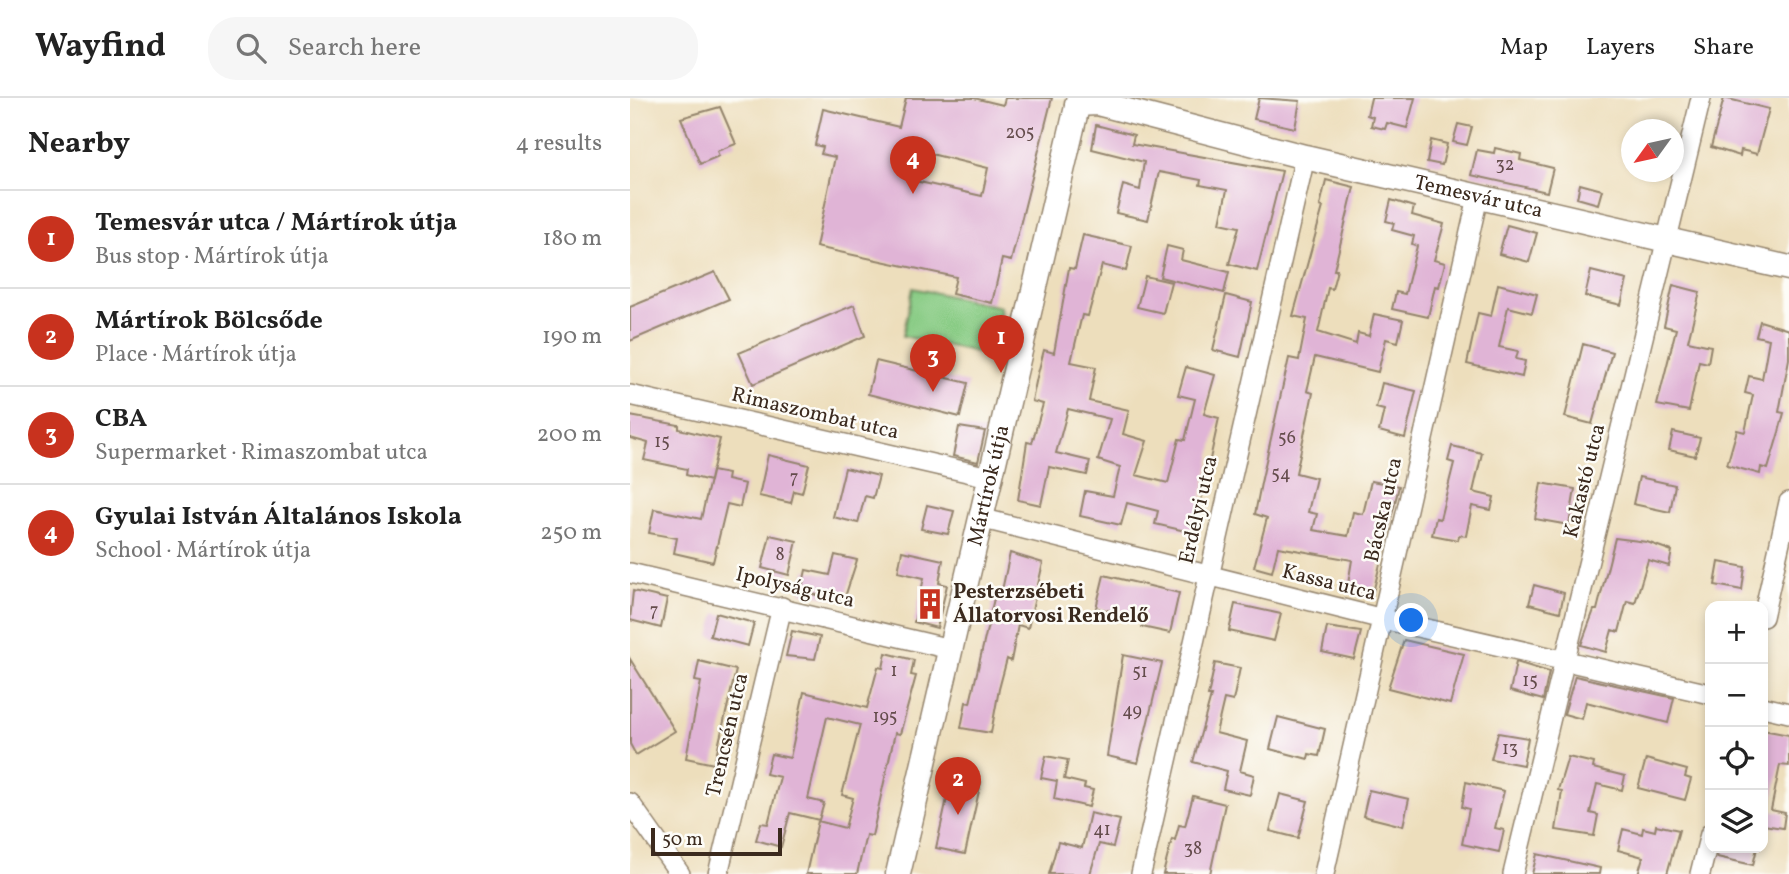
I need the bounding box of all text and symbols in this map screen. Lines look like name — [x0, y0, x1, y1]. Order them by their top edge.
search box — [208, 17, 698, 80]
text: Wayfind — [35, 25, 166, 71]
icon: search — [232, 29, 270, 67]
text: Search here — [288, 30, 421, 66]
text: Map — [1500, 31, 1548, 65]
text: Layers — [1586, 31, 1655, 65]
text: Share — [1693, 31, 1754, 65]
north arrow — [1621, 119, 1684, 182]
house number: 205 — [1006, 121, 1034, 146]
text: Nearby — [28, 123, 130, 165]
text: 4 results — [516, 128, 602, 160]
pin: 4 — [890, 136, 936, 194]
house number: 32 — [1496, 153, 1514, 178]
street label: Temesvár utca — [1411, 168, 1546, 226]
text: Temesvár utca / Mártírok útja — [95, 205, 457, 241]
text: 1 — [46, 223, 56, 255]
text: 180 m — [543, 223, 602, 255]
text: Bus stop · Mártírok útja — [95, 241, 329, 273]
text: Mártírok Bölcsőde — [95, 303, 323, 339]
pin: 1 — [978, 315, 1024, 373]
text: 2 — [45, 321, 57, 353]
text: 190 m — [542, 321, 602, 353]
pin: 3 — [910, 334, 956, 392]
text: Place · Mártírok útja — [95, 339, 297, 371]
street label: Rimaszombat utca — [728, 381, 902, 447]
text: CBA — [95, 401, 147, 437]
text: 3 — [45, 419, 57, 451]
text: 200 m — [537, 419, 602, 451]
street label: Kakastó utca — [1557, 421, 1613, 541]
street label: Mártírok útja — [960, 422, 1017, 549]
house number: 56 — [1278, 426, 1296, 451]
house number: 15 — [654, 430, 670, 455]
text: Supermarket · Rimaszombat utca — [95, 437, 428, 469]
street label: Erdélyi utca — [1172, 453, 1226, 567]
street label: Bácska utca — [1358, 455, 1410, 565]
house number: 54 — [1271, 462, 1291, 487]
house number: 7 — [790, 466, 798, 491]
text: Gyulai István Általános Iskola — [95, 499, 462, 535]
text: 4 — [44, 517, 58, 549]
text: 250 m — [540, 517, 602, 549]
text: School · Mártírok útja — [95, 535, 311, 567]
house number: 8 — [775, 543, 785, 568]
street label: Kassa utca — [1279, 557, 1379, 609]
street label: Ipolyság utca — [733, 560, 857, 616]
place label: Pesterzsébeti Állatorvosi Rendelő — [953, 578, 1149, 631]
building icon: Pesterzsébeti Állatorvosi Rendelő — [913, 587, 947, 621]
house number: 7 — [650, 599, 658, 624]
map controls — [1705, 601, 1768, 853]
button: + — [1705, 601, 1768, 664]
your location — [1394, 603, 1428, 637]
house number: 1 — [891, 659, 897, 684]
house number: 51 — [1132, 660, 1148, 685]
button: − — [1705, 664, 1768, 727]
house number: 15 — [1522, 669, 1538, 694]
street label: Trencsén utca — [700, 670, 756, 800]
house number: 49 — [1122, 699, 1142, 724]
house number: 195 — [873, 705, 897, 730]
button: locate — [1705, 727, 1768, 790]
house number: 13 — [1502, 737, 1518, 762]
pin: 2 — [935, 757, 981, 815]
button: layers — [1705, 790, 1768, 853]
house number: 41 — [1093, 818, 1111, 843]
scale bar — [651, 825, 782, 857]
text: 50 m — [662, 827, 703, 853]
house number: 38 — [1184, 837, 1202, 862]

